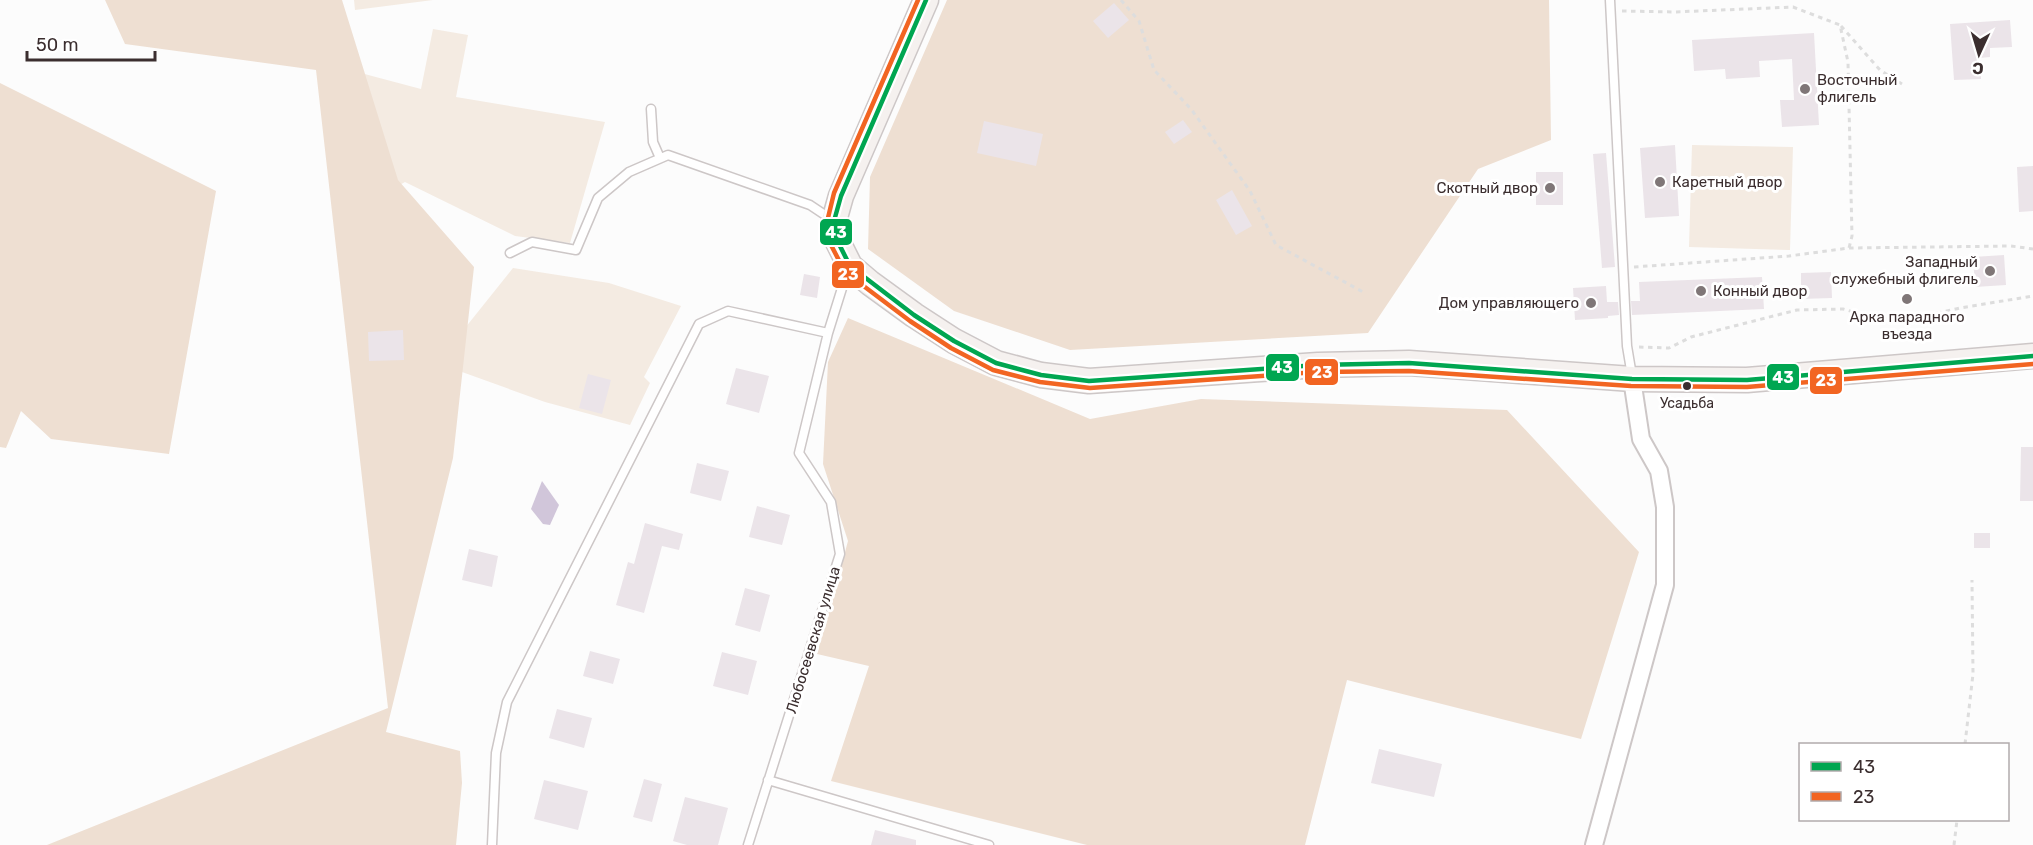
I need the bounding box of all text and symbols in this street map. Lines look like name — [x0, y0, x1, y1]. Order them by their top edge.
scale bar — [27, 24, 154, 62]
north arrow — [1949, 24, 2009, 84]
text: 50 m — [36, 34, 79, 56]
text: С — [1972, 59, 1984, 78]
place label: Восточный флигель — [1817, 71, 1897, 106]
marker: Восточный флигель — [1798, 82, 1812, 96]
place label: Каретный двор — [1672, 173, 1782, 191]
marker: Каретный двор — [1653, 175, 1667, 189]
place label: Скотный двор — [1437, 179, 1538, 197]
marker: Скотный двор — [1543, 181, 1557, 195]
line badge: 43 — [819, 218, 853, 246]
text: 43 — [825, 223, 847, 242]
place label: Западный служебный флигель — [1832, 253, 1978, 288]
line badge: 23 — [831, 260, 865, 289]
marker: Западный служебный флигель — [1983, 264, 1997, 278]
text: 23 — [838, 265, 858, 284]
place label: Конный двор — [1713, 282, 1807, 300]
marker: Конный двор — [1694, 284, 1708, 298]
marker: Арка парадного въезда — [1900, 292, 1914, 306]
place label: Дом управляющего — [1439, 294, 1579, 312]
marker: Дом управляющего — [1584, 296, 1598, 310]
place label: Арка парадного въезда — [1849, 308, 1965, 343]
line badge: 43 — [1265, 353, 1300, 382]
text: 43 — [1271, 358, 1293, 377]
line badge: 23 — [1304, 358, 1339, 386]
text: 23 — [1312, 363, 1332, 382]
line badge: 43 — [1766, 363, 1800, 391]
line badge: 23 — [1809, 366, 1843, 395]
text: 43 — [1772, 368, 1794, 387]
text: 23 — [1816, 371, 1836, 390]
marker: Усадьба — [1681, 380, 1693, 392]
place label: Усадьба — [1660, 395, 1714, 412]
street label: Любосеевская улица — [782, 564, 844, 716]
legend — [1799, 743, 2009, 821]
text: 43 — [1853, 756, 1875, 778]
text: 23 — [1853, 786, 1874, 808]

